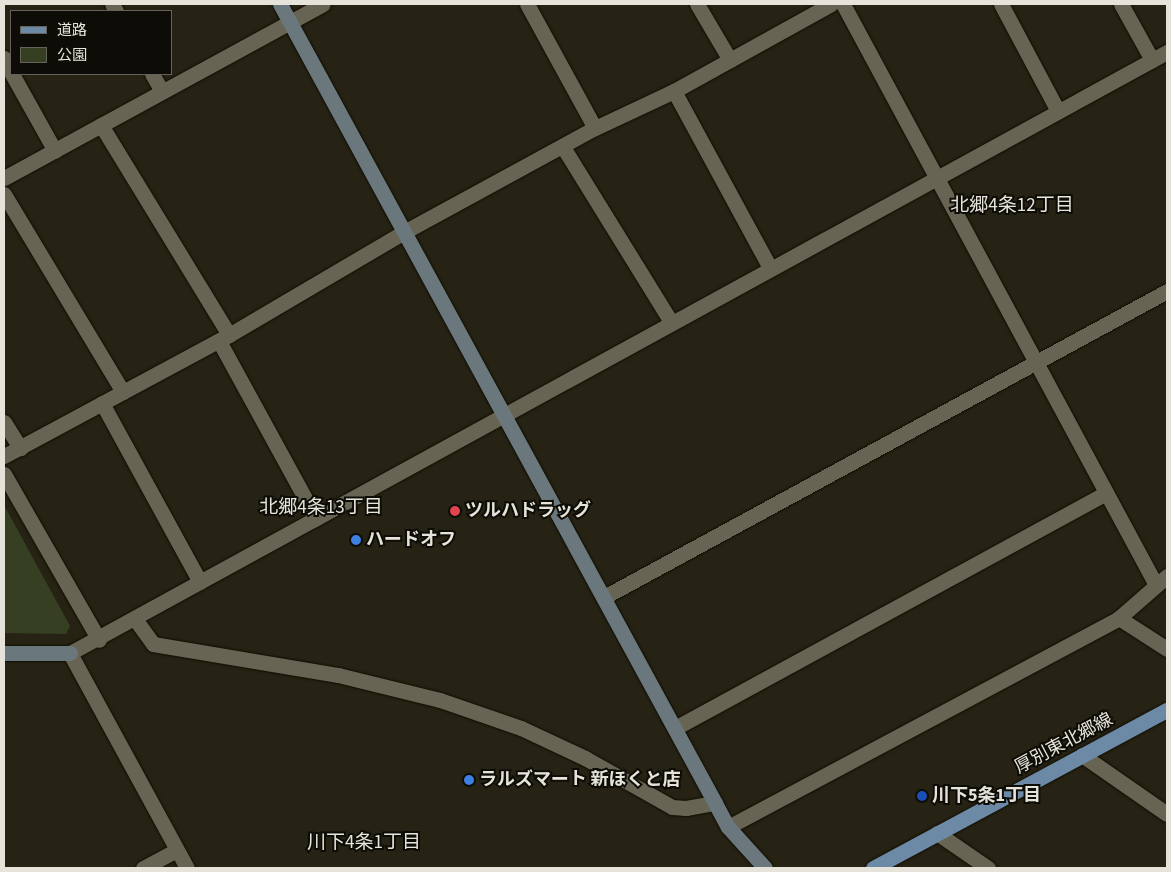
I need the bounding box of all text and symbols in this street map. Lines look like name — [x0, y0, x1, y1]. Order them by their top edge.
legend — [10, 10, 172, 75]
text: 道路 — [57, 20, 87, 41]
text: 公園 — [57, 45, 87, 66]
district label: 北郷4条12丁目 — [950, 195, 1074, 217]
district label: 北郷4条13丁目 — [259, 497, 383, 519]
place label: ツルハドラッグ — [465, 500, 591, 522]
marker: ツルハドラッグ — [449, 505, 461, 517]
place label: ハードオフ — [366, 529, 456, 551]
marker: ハードオフ — [350, 534, 362, 546]
street label: 厚別東北郷線 — [1011, 709, 1117, 779]
place label: ラルズマート 新ほくと店 — [479, 769, 681, 791]
marker: ラルズマート 新ほくと店 — [463, 774, 475, 786]
place label: 川下5条1丁目 — [932, 785, 1041, 807]
marker: 川下5条1丁目 — [916, 790, 928, 802]
district label: 川下4条1丁目 — [307, 832, 421, 854]

